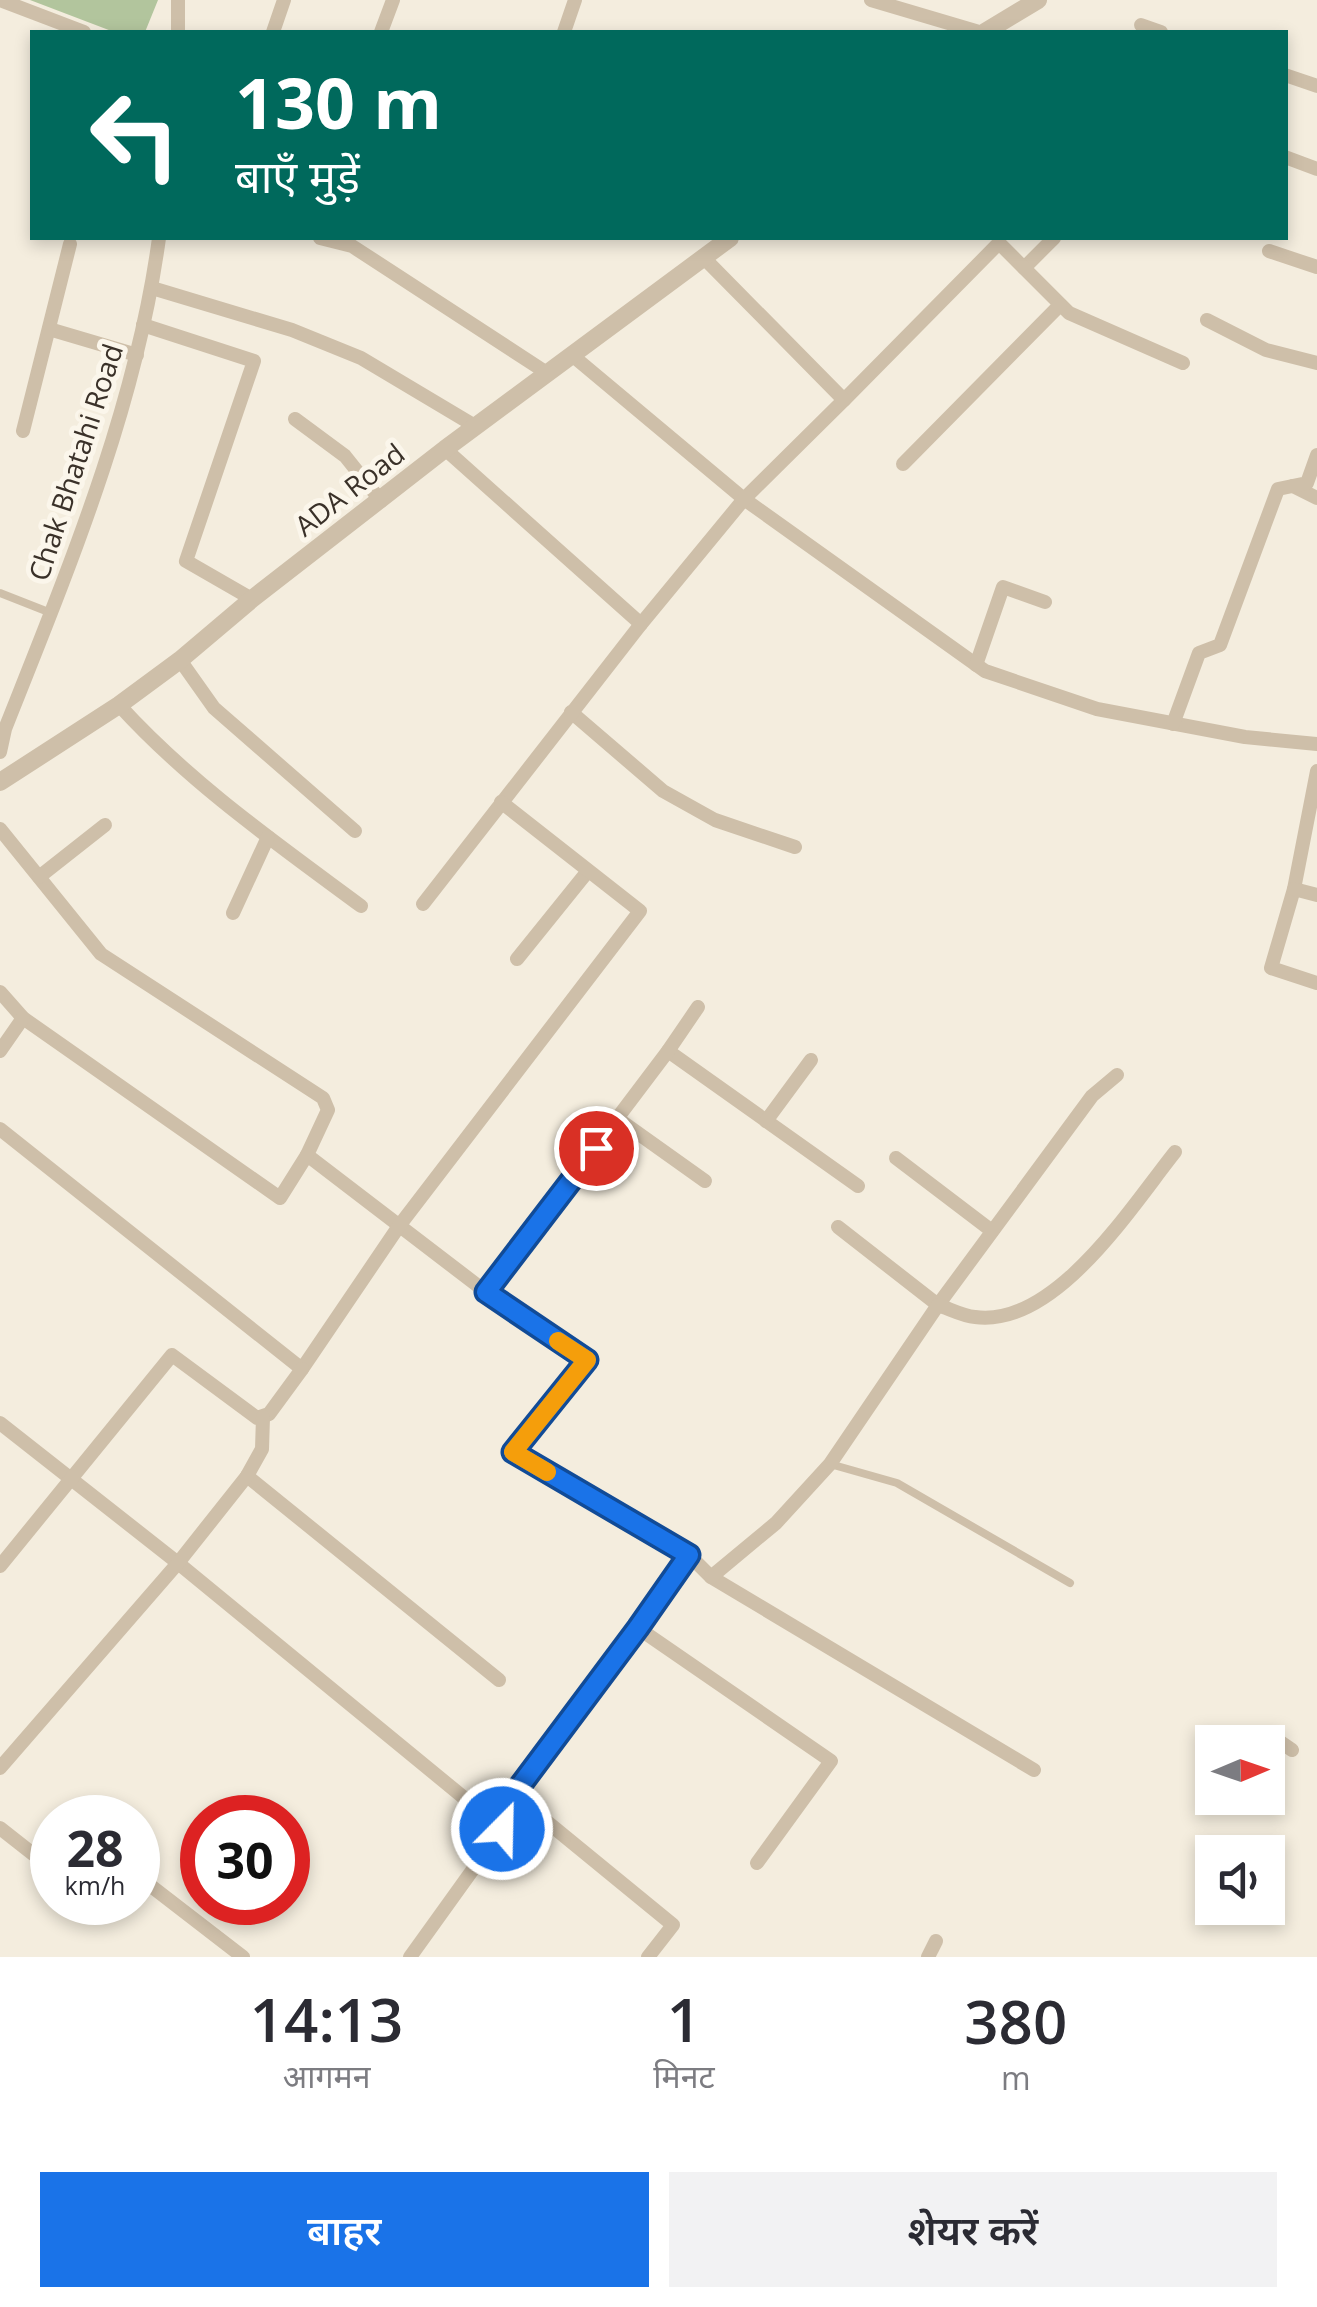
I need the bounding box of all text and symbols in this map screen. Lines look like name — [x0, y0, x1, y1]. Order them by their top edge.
text: 130 m — [235, 54, 442, 150]
icon: left — [70, 70, 200, 200]
text: बाएँ मुड़ें — [235, 145, 360, 206]
street label: Chak Bhatahi Road — [19, 339, 131, 585]
street label: ADA Road — [286, 434, 412, 544]
pin — [554, 1106, 639, 1191]
icon: arrive — [569, 1121, 624, 1176]
north arrow — [1195, 1725, 1285, 1815]
map controls — [1195, 1725, 1285, 1925]
position arrow — [450, 1777, 554, 1881]
speed limit sign: 30 — [180, 1795, 310, 1925]
text: 28 — [66, 1814, 124, 1882]
button: sound — [1195, 1835, 1285, 1925]
text: km/h — [65, 1868, 125, 1902]
text: 14:13 — [250, 1978, 403, 2060]
text: 1 — [667, 1978, 701, 2060]
text: 380 — [964, 1980, 1067, 2062]
text: आगमन — [283, 2054, 370, 2097]
text: मिनट — [653, 2054, 715, 2097]
text: m — [1001, 2056, 1031, 2099]
button: बाहर — [40, 2172, 649, 2287]
button: शेयर करें — [669, 2172, 1277, 2287]

